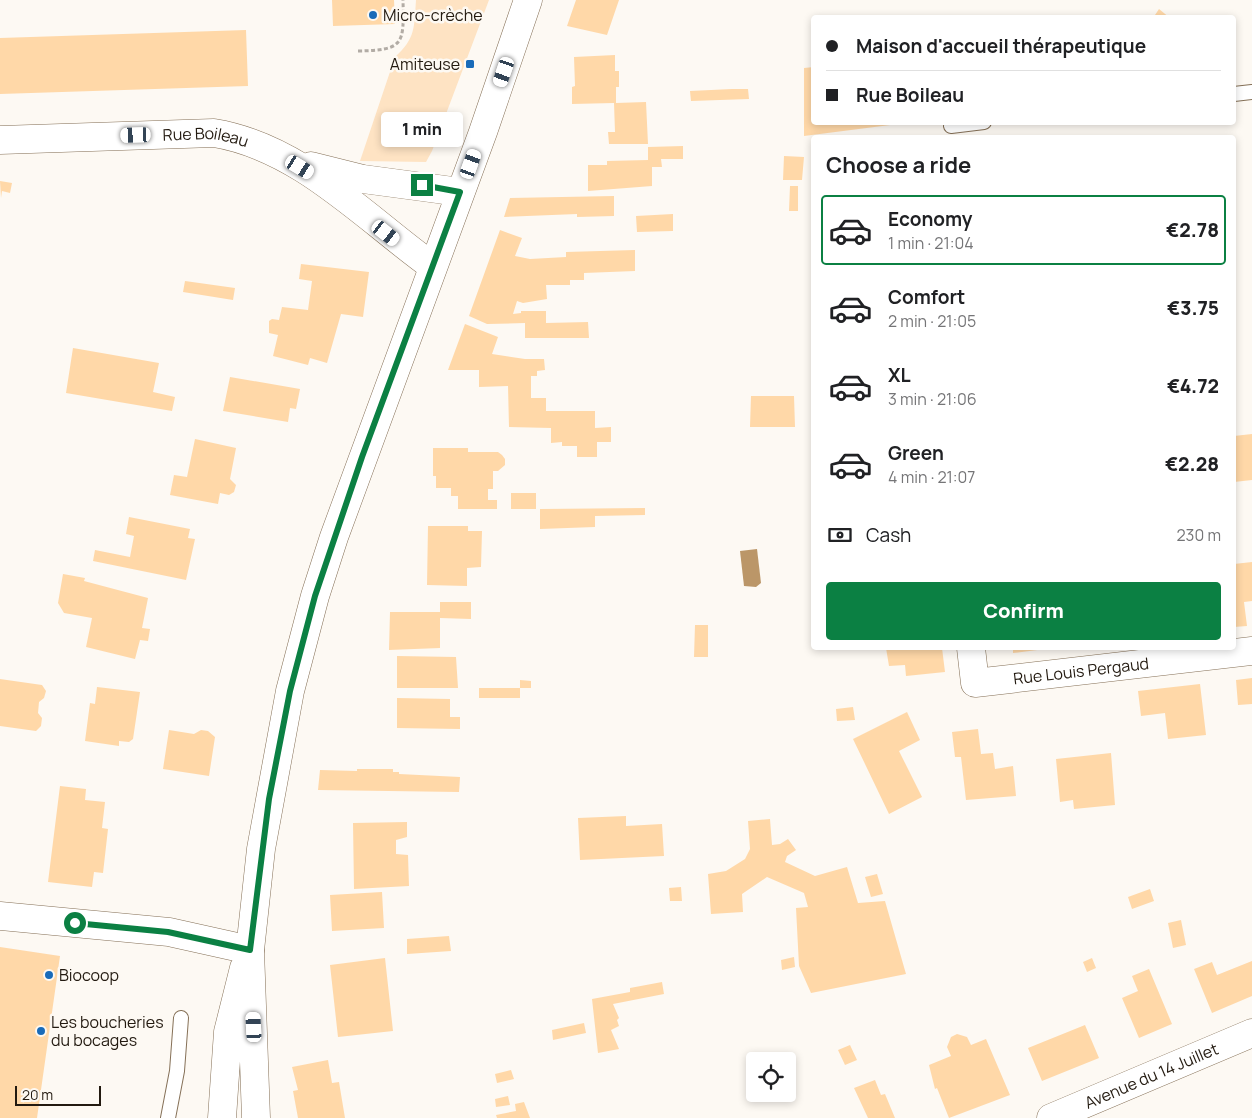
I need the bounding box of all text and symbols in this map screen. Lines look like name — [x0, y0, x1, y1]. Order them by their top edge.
place label: Micro-crèche — [383, 4, 483, 26]
marker: Micro-crèche — [367, 9, 379, 21]
text: Maison d'accueil thérapeutique — [856, 33, 1146, 59]
place label: Amiteuse — [390, 53, 460, 75]
car — [492, 55, 515, 89]
marker: Amiteuse — [464, 58, 476, 70]
text: Rue Boileau — [856, 82, 964, 108]
callout: 1 min — [381, 112, 463, 148]
text: 1 min — [402, 118, 442, 140]
street label: Rue Boileau — [162, 122, 251, 152]
car — [120, 127, 151, 143]
car — [458, 147, 483, 181]
text: Choose a ride — [826, 150, 971, 180]
car — [283, 153, 316, 181]
route end — [411, 174, 433, 196]
text: Economy — [888, 206, 972, 232]
icon: car — [828, 208, 873, 253]
text: €2.78 — [1166, 217, 1219, 243]
car — [369, 218, 402, 248]
text: 1 min · 21:04 — [888, 232, 974, 254]
text: Comfort — [888, 284, 965, 310]
icon: car — [828, 286, 873, 331]
text: €3.75 — [1167, 295, 1219, 321]
text: 2 min · 21:05 — [888, 310, 976, 332]
text: XL — [888, 362, 911, 388]
icon: car — [828, 364, 873, 409]
text: €4.72 — [1167, 373, 1219, 399]
text: 3 min · 21:06 — [888, 388, 977, 410]
text: Green — [888, 440, 944, 466]
icon: car — [828, 442, 873, 487]
text: €2.28 — [1165, 451, 1219, 477]
text: 4 min · 21:07 — [888, 466, 975, 488]
icon: cash — [826, 521, 854, 549]
text: Cash — [866, 522, 911, 548]
text: 230 m — [1177, 524, 1221, 546]
button: Confirm — [826, 582, 1221, 640]
street label: Rue Louis Pergaud — [1012, 652, 1150, 690]
route start — [64, 912, 86, 934]
place label: Biocoop — [59, 964, 119, 986]
marker: Biocoop — [43, 969, 55, 981]
place label: Les boucheries du bocages — [51, 1011, 164, 1051]
car — [245, 1012, 262, 1042]
marker: Les boucheries du bocages — [35, 1025, 47, 1037]
street label: Avenue du 14 Juillet — [1081, 1038, 1222, 1114]
map controls — [746, 1052, 796, 1102]
button: locate — [746, 1052, 796, 1102]
scale bar — [15, 1083, 101, 1106]
text: 20 m — [22, 1085, 53, 1104]

